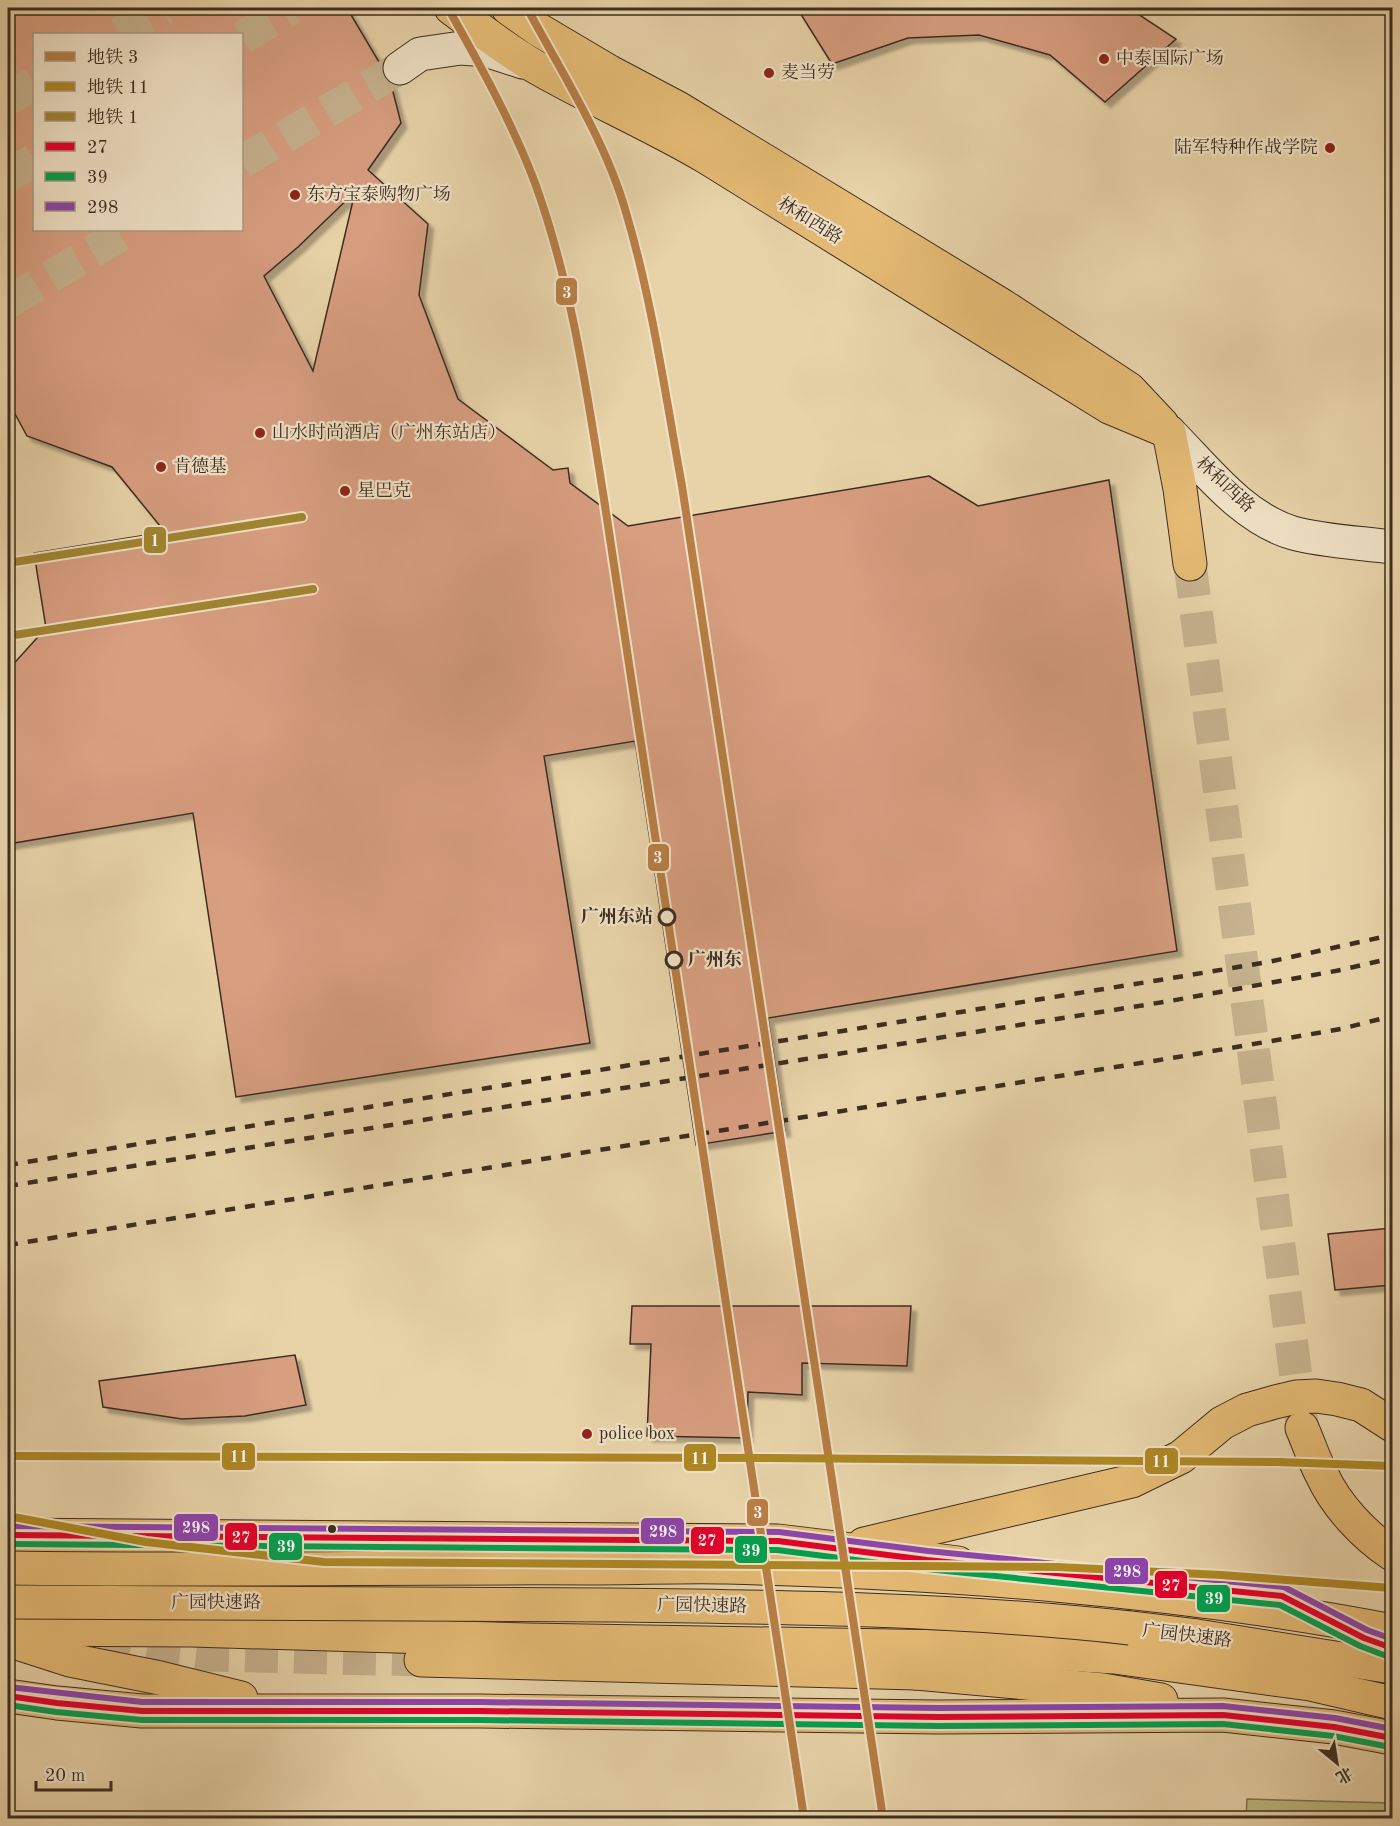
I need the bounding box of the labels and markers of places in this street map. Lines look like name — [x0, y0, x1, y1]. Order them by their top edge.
place label: 中泰国际广场 — [1116, 48, 1224, 68]
marker: 中泰国际广场 — [1097, 52, 1111, 66]
place label: 麦当劳 — [781, 62, 835, 82]
marker: 麦当劳 — [762, 66, 776, 80]
place label: 陆军特种作战学院 — [1174, 137, 1318, 157]
marker: 陆军特种作战学院 — [1323, 141, 1337, 155]
place label: 东方宝泰购物广场 — [307, 184, 451, 204]
marker: 东方宝泰购物广场 — [288, 188, 302, 202]
place label: 山水时尚酒店（广州东站店） — [272, 422, 506, 442]
marker: 山水时尚酒店（广州东站店） — [253, 426, 267, 440]
place label: 肯德基 — [173, 456, 227, 476]
marker: 肯德基 — [154, 460, 168, 474]
place label: 星巴克 — [357, 480, 411, 500]
marker: 星巴克 — [338, 484, 352, 498]
place label: 广州东站 — [581, 906, 653, 926]
marker: 广州东站 — [658, 908, 676, 926]
place label: 广州东 — [688, 949, 742, 969]
marker: 广州东 — [665, 951, 683, 969]
place label: police box — [599, 1425, 675, 1443]
marker: police box — [580, 1427, 594, 1441]
unlabelled marker — [326, 1523, 338, 1535]

